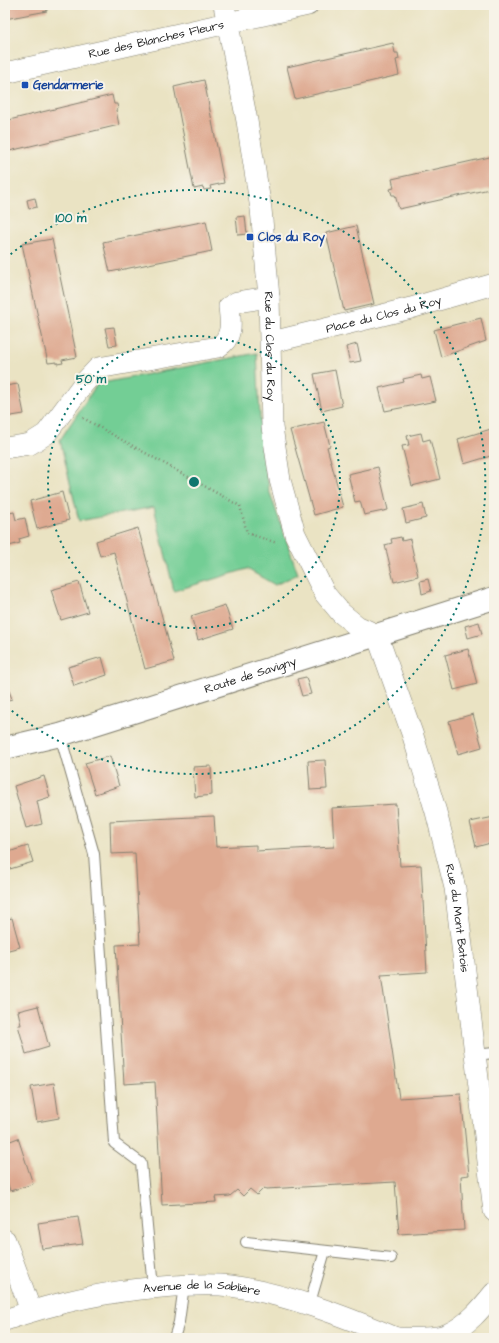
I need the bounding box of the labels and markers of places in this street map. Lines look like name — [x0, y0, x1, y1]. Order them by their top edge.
place label: Gendarmerie — [33, 77, 104, 94]
marker: Gendarmerie — [20, 80, 30, 90]
place label: Clos du Roy — [258, 229, 325, 247]
marker: Clos du Roy — [245, 232, 255, 242]
centre of rings — [187, 475, 201, 489]

